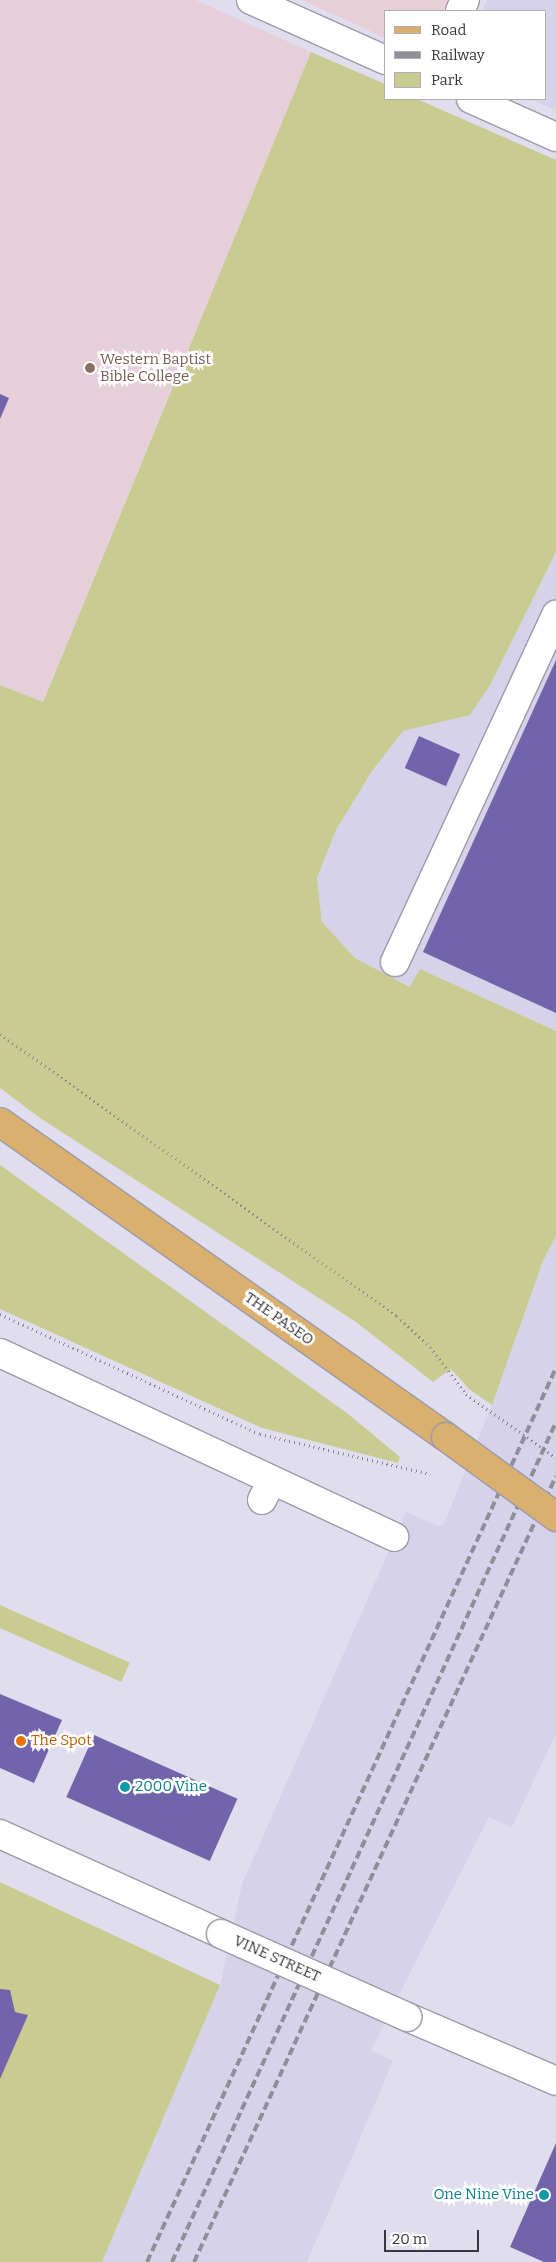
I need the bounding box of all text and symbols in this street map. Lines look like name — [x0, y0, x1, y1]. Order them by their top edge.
legend — [384, 10, 546, 100]
text: Road — [431, 21, 466, 39]
text: Railway — [431, 46, 485, 64]
text: Park — [431, 71, 463, 89]
place label: Western Baptist Bible College — [100, 350, 211, 385]
marker: Western Baptist Bible College — [84, 362, 96, 374]
street label: THE PASEO — [241, 1289, 317, 1349]
place label: The Spot — [31, 1732, 92, 1750]
marker: The Spot — [15, 1735, 27, 1747]
place label: 2000 Vine — [135, 1778, 207, 1796]
marker: 2000 Vine — [119, 1781, 131, 1793]
street label: VINE STREET — [231, 1932, 323, 1986]
place label: One Nine Vine — [433, 2186, 534, 2204]
marker: One Nine Vine — [538, 2189, 550, 2201]
scale bar — [386, 2220, 481, 2252]
text: 20 m — [392, 2230, 427, 2248]

